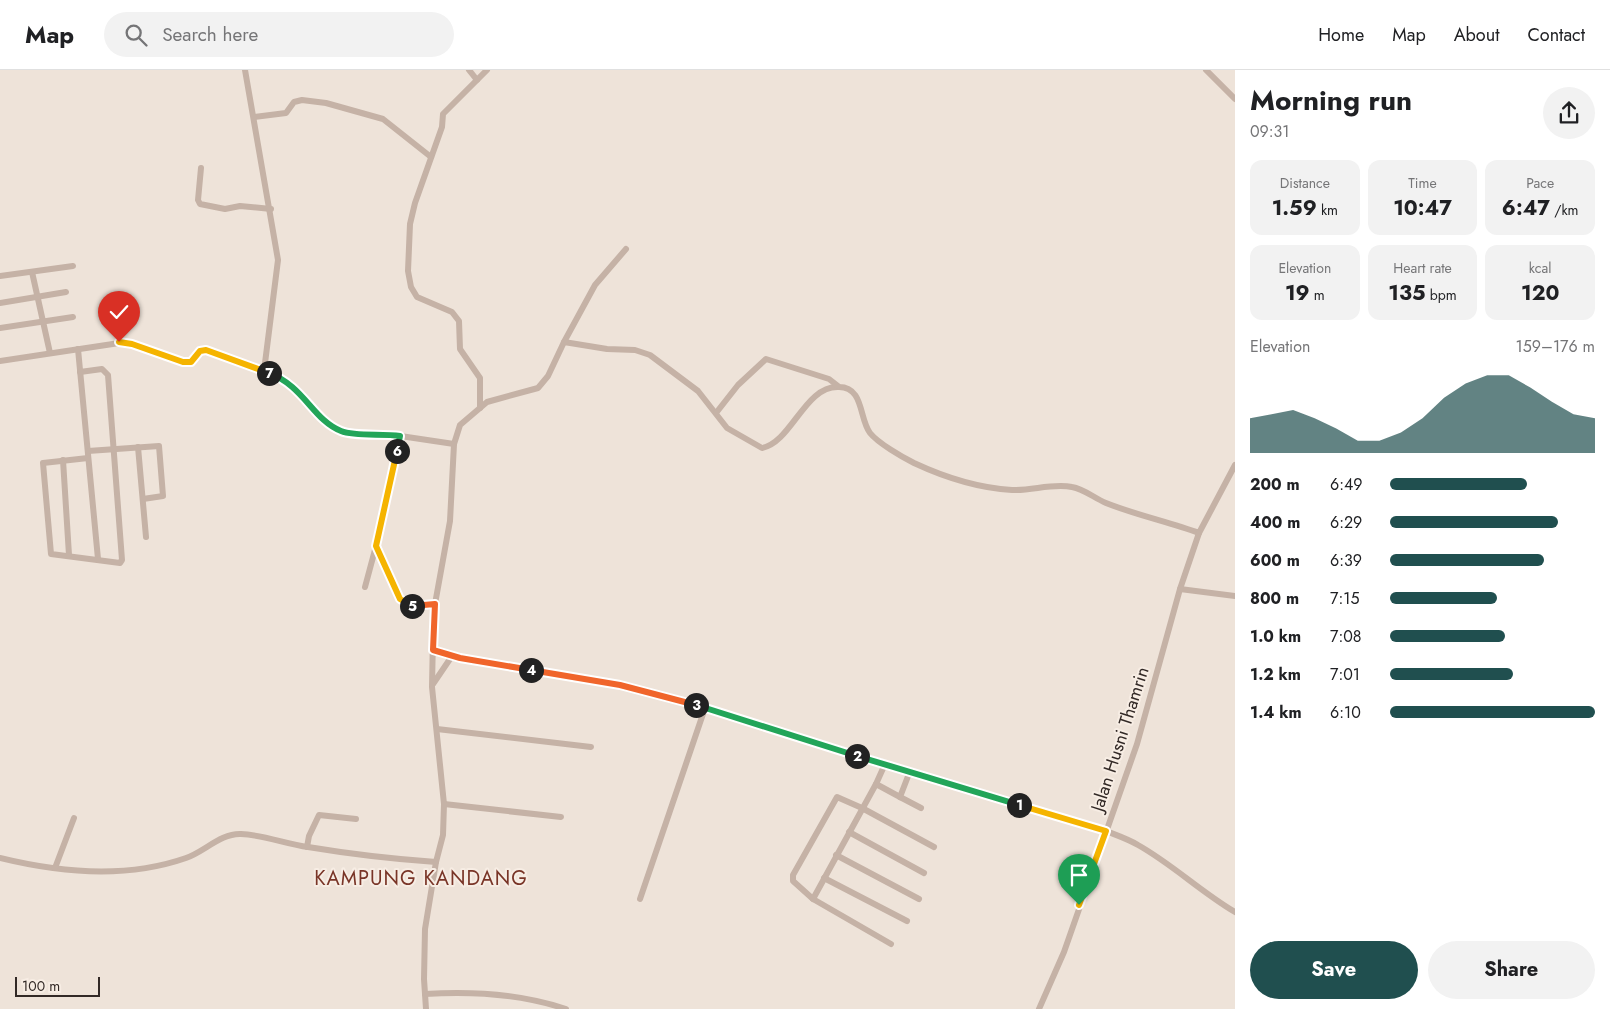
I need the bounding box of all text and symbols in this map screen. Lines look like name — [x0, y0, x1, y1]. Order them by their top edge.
search box — [104, 12, 454, 57]
text: Map — [25, 17, 74, 52]
icon: search — [122, 21, 150, 49]
text: Search here — [162, 21, 258, 48]
text: Home — [1318, 22, 1364, 48]
text: Map — [1392, 22, 1426, 48]
text: About — [1454, 22, 1499, 48]
text: Contact — [1527, 22, 1585, 48]
text: Morning run — [1250, 80, 1412, 121]
button: share — [1543, 87, 1595, 139]
text: 09:31 — [1250, 120, 1290, 143]
text: Distance — [1280, 173, 1330, 193]
text: Time — [1408, 173, 1437, 193]
text: Pace — [1526, 173, 1554, 193]
text: 1.59 — [1272, 193, 1317, 223]
text: 10:47 — [1393, 193, 1452, 223]
text: 6:47 — [1502, 193, 1550, 223]
text: km — [1317, 200, 1338, 220]
text: /km — [1550, 200, 1578, 220]
text: Elevation — [1278, 258, 1331, 278]
text: Heart rate — [1393, 258, 1452, 278]
text: kcal — [1529, 258, 1551, 278]
text: 19 — [1285, 278, 1310, 308]
text: 135 — [1388, 278, 1426, 308]
text: 120 — [1521, 278, 1559, 308]
text: m — [1310, 285, 1325, 305]
text: bpm — [1426, 285, 1457, 305]
pin — [98, 291, 140, 342]
icon: check — [105, 298, 133, 326]
text: Elevation — [1250, 335, 1310, 358]
text: 159–176 m — [1516, 335, 1595, 358]
pin: 7 — [256, 360, 282, 386]
text: 7 — [265, 363, 274, 383]
pin: 6 — [384, 438, 410, 464]
text: 6 — [393, 441, 402, 461]
text: 200 m — [1250, 473, 1300, 496]
text: 6:49 — [1330, 473, 1363, 496]
text: 400 m — [1250, 511, 1300, 534]
text: 6:29 — [1330, 511, 1362, 534]
text: 600 m — [1250, 549, 1300, 572]
text: 6:39 — [1330, 549, 1362, 572]
text: 800 m — [1250, 587, 1299, 610]
text: 7:15 — [1330, 587, 1359, 610]
pin: 5 — [400, 594, 424, 618]
text: 5 — [408, 596, 417, 616]
text: 1.0 km — [1250, 625, 1301, 648]
text: 7:08 — [1330, 625, 1362, 648]
pin: 4 — [518, 658, 544, 682]
text: 4 — [527, 660, 536, 680]
street label: Jalan Husni Thamrin — [1084, 663, 1156, 817]
text: 1.2 km — [1250, 663, 1301, 686]
text: 7:01 — [1330, 663, 1360, 686]
pin: 3 — [684, 692, 708, 718]
text: 3 — [692, 695, 701, 715]
text: 1.4 km — [1250, 701, 1302, 724]
text: 6:10 — [1330, 701, 1361, 724]
pin: 2 — [844, 744, 870, 768]
text: 2 — [853, 746, 862, 766]
pin: 1 — [1006, 792, 1032, 818]
text: 1 — [1016, 795, 1023, 815]
pin — [1058, 854, 1100, 905]
icon: arrive — [1065, 861, 1093, 889]
district label: KAMPUNG KANDANG — [314, 864, 528, 893]
button: Save — [1250, 941, 1418, 999]
button: Share — [1428, 941, 1595, 999]
scale bar — [15, 974, 100, 997]
text: 100 m — [22, 976, 60, 996]

